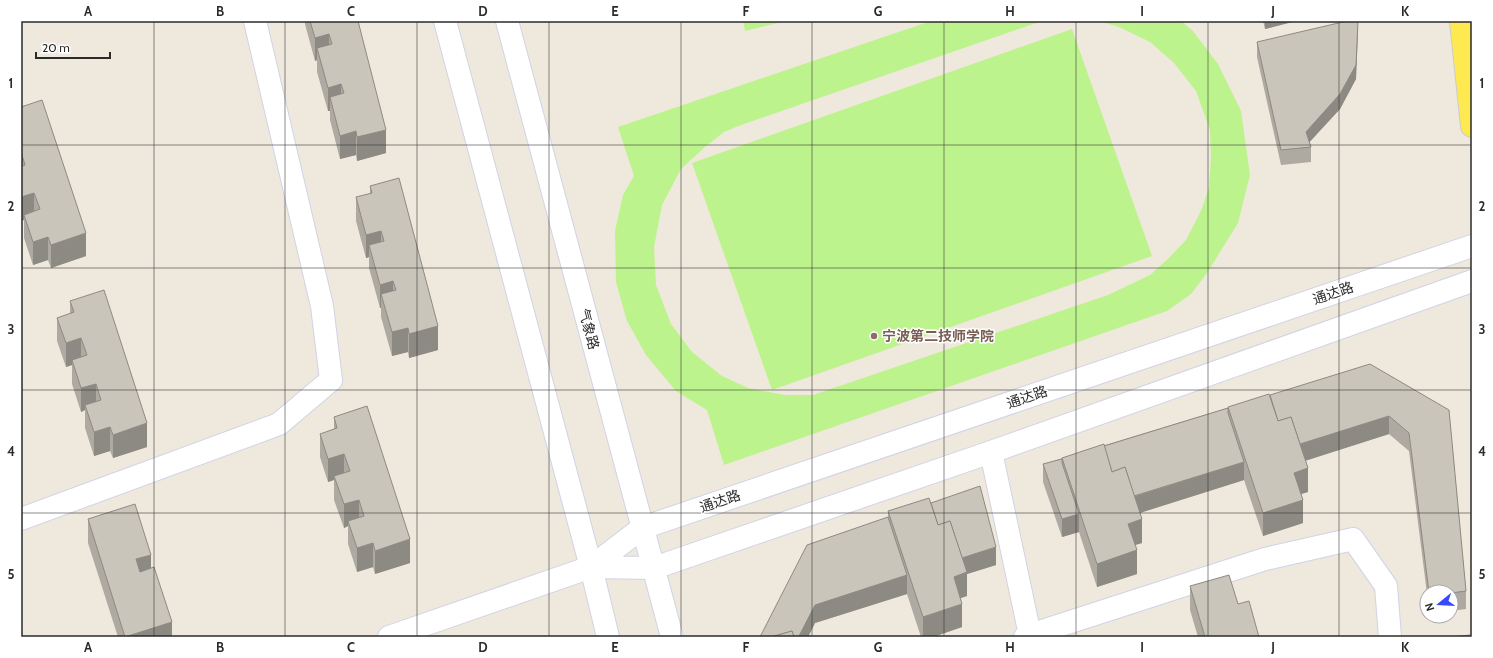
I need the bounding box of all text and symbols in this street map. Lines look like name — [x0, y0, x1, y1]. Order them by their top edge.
text: A — [84, 3, 93, 19]
text: B — [216, 3, 224, 19]
text: C — [347, 3, 355, 19]
text: D — [478, 3, 488, 19]
text: E — [611, 3, 619, 19]
text: F — [743, 3, 750, 19]
text: G — [874, 3, 883, 19]
text: H — [1005, 3, 1015, 19]
text: I — [1140, 3, 1144, 19]
text: J — [1270, 3, 1275, 19]
text: K — [1401, 3, 1410, 19]
scale bar — [36, 34, 110, 60]
text: 20 m — [42, 40, 70, 55]
text: 1 — [9, 75, 13, 91]
text: 1 — [1480, 75, 1484, 91]
text: 2 — [8, 198, 15, 214]
text: 2 — [1479, 198, 1486, 214]
street label: 通达路 — [1310, 278, 1356, 308]
street label: 气象路 — [575, 306, 603, 352]
text: 3 — [7, 321, 15, 337]
text: 3 — [1478, 321, 1486, 337]
place label: 宁波第二技师学院 — [882, 327, 994, 345]
marker: 宁波第二技师学院 — [869, 331, 879, 341]
street label: 通达路 — [1004, 382, 1050, 412]
text: 4 — [7, 443, 15, 459]
text: 4 — [1478, 443, 1486, 459]
street label: 通达路 — [697, 486, 743, 516]
text: 5 — [8, 566, 15, 582]
text: 5 — [1479, 566, 1486, 582]
north arrow — [1419, 584, 1459, 624]
text: N — [1422, 601, 1437, 613]
text: A — [84, 639, 93, 655]
text: B — [216, 639, 224, 655]
text: C — [347, 639, 355, 655]
text: D — [478, 639, 488, 655]
text: E — [611, 639, 619, 655]
text: F — [743, 639, 750, 655]
text: G — [874, 639, 883, 655]
text: H — [1005, 639, 1015, 655]
text: I — [1140, 639, 1144, 655]
text: J — [1270, 639, 1275, 655]
text: K — [1401, 639, 1410, 655]

